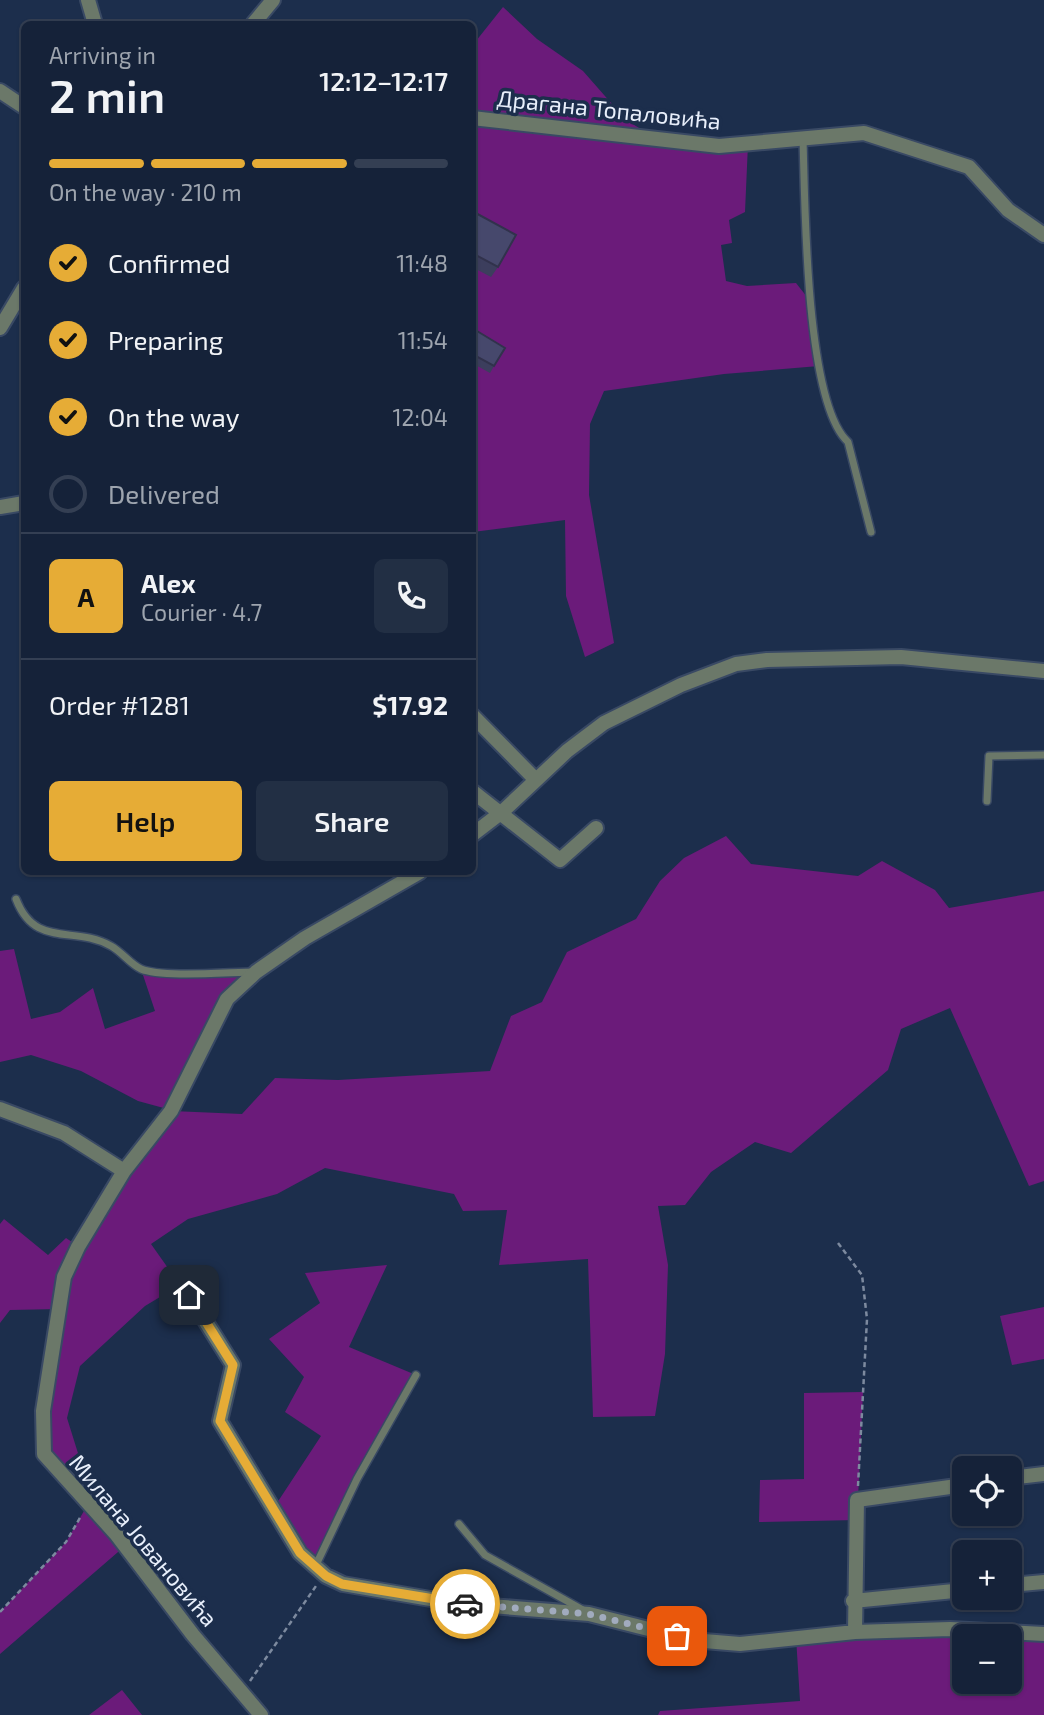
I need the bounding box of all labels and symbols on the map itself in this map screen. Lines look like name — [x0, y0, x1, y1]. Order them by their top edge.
street label: Драгана Топаловића — [496, 83, 722, 135]
pin — [159, 1265, 219, 1325]
street label: Милана Јовановића — [64, 1448, 224, 1632]
courier — [430, 1569, 500, 1639]
pin — [647, 1606, 707, 1666]

